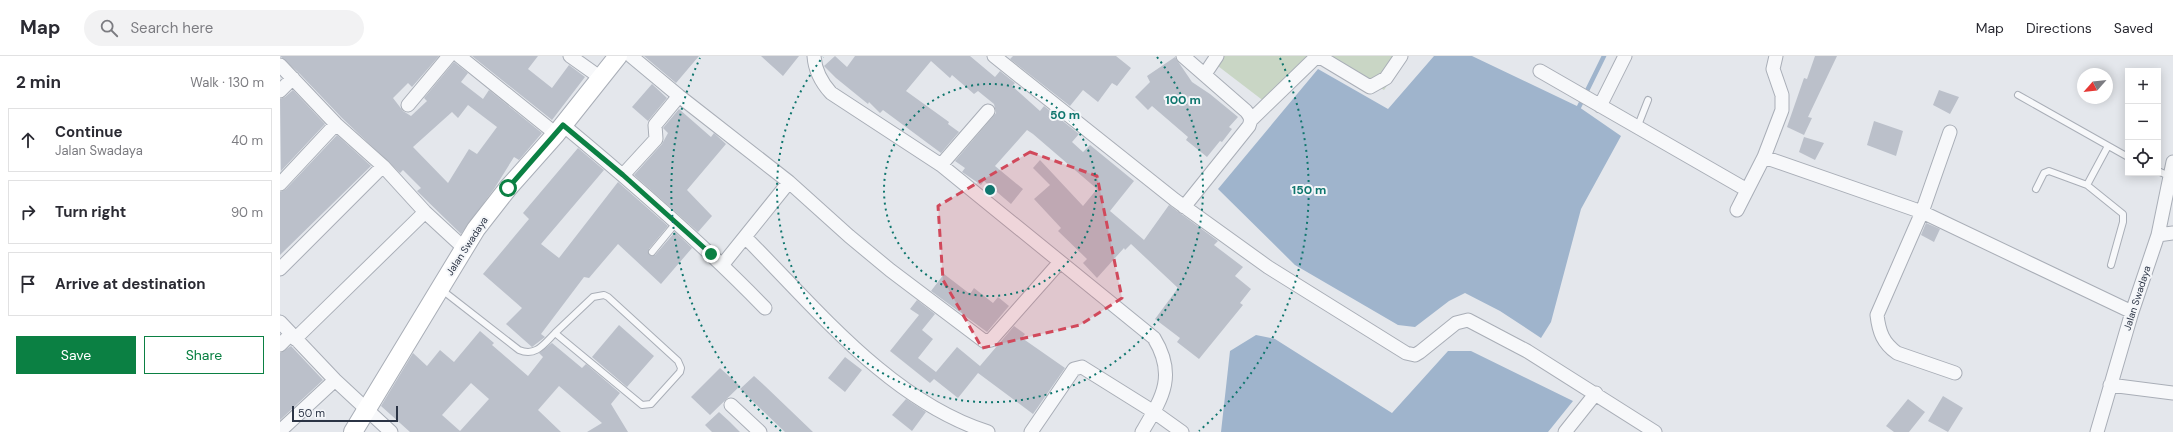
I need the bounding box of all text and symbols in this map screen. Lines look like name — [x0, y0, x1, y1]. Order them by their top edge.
search box — [84, 10, 364, 46]
text: Map — [20, 15, 60, 40]
icon: search — [98, 17, 120, 39]
text: Search here — [130, 18, 213, 38]
text: Map — [1976, 19, 2004, 37]
text: Directions — [2026, 19, 2092, 37]
text: Saved — [2114, 19, 2153, 37]
north arrow — [2077, 68, 2113, 104]
map controls — [2125, 68, 2161, 176]
button: + — [2125, 68, 2161, 104]
text: 2 min — [16, 71, 61, 93]
text: Walk · 130 m — [190, 74, 264, 91]
text: 100 m — [1165, 92, 1201, 108]
button: − — [2125, 104, 2161, 140]
text: 50 m — [1050, 107, 1080, 123]
text: Continue — [55, 122, 123, 142]
icon: ahead — [17, 129, 39, 151]
text: 40 m — [231, 132, 263, 149]
button: locate — [2125, 140, 2161, 176]
text: Jalan Swadaya — [55, 142, 143, 159]
route start — [499, 179, 517, 197]
text: 150 m — [1292, 182, 1326, 198]
centre of rings — [983, 183, 997, 197]
icon: right — [17, 201, 39, 223]
text: Turn right — [55, 202, 126, 222]
text: 90 m — [231, 204, 263, 221]
street label: Jalan Swadaya — [443, 214, 491, 278]
route end — [702, 245, 720, 263]
street label: Jalan Swadaya — [2120, 264, 2154, 332]
icon: arrive — [17, 273, 39, 295]
text: Arrive at destination — [55, 274, 206, 294]
button: Save — [16, 336, 136, 374]
button: Share — [144, 336, 264, 374]
scale bar — [292, 404, 398, 423]
text: 50 m — [298, 406, 325, 420]

